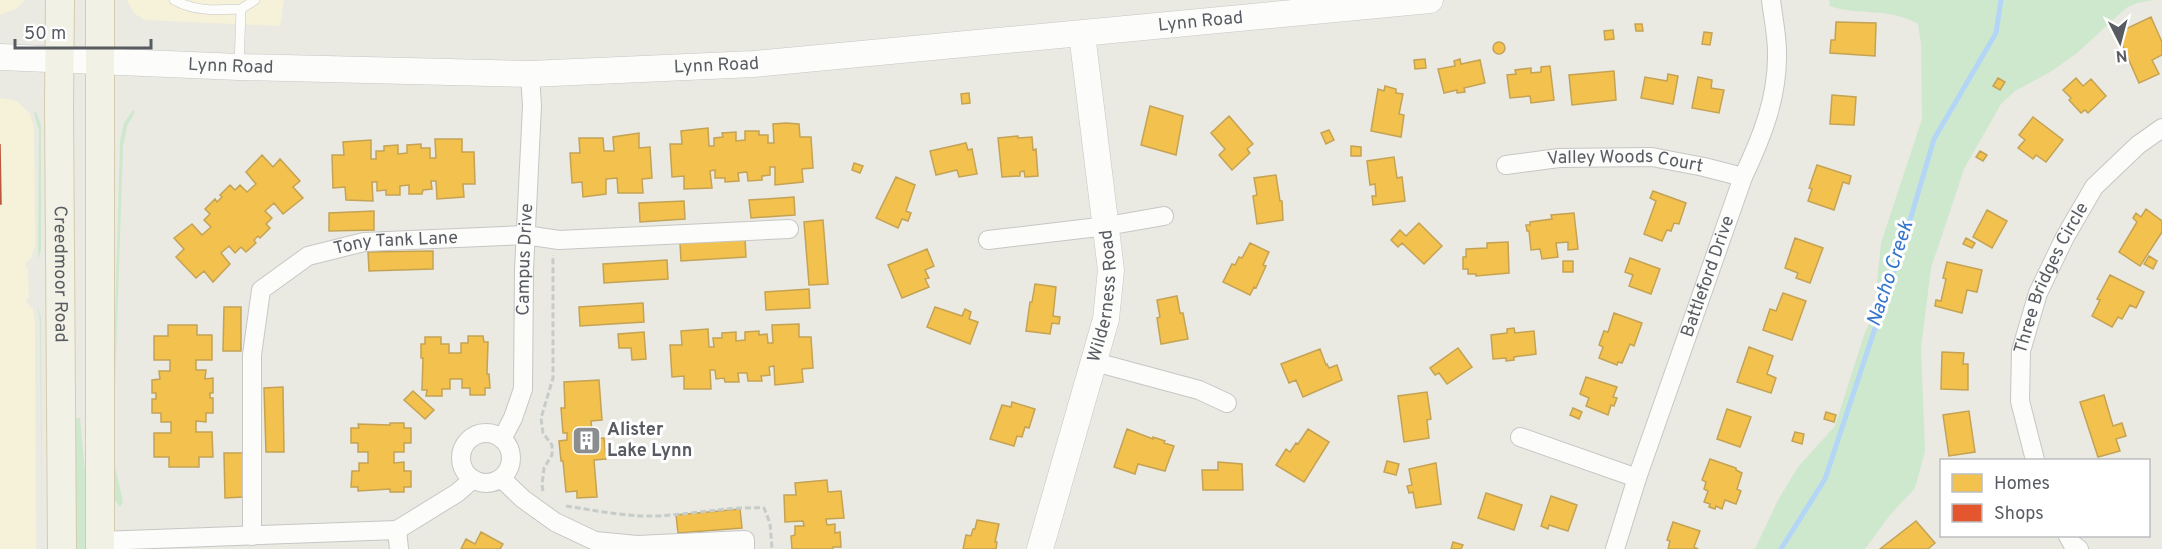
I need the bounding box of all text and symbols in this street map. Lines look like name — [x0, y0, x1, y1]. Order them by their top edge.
street label: Lynn Road — [1157, 6, 1244, 37]
scale bar — [15, 12, 152, 50]
north arrow — [2090, 12, 2150, 72]
text: 50 m — [24, 23, 66, 46]
text: N — [2115, 44, 2128, 65]
street label: Lynn Road — [673, 52, 760, 79]
street label: Lynn Road — [188, 53, 274, 79]
street label: Valley Woods Court — [1546, 145, 1705, 178]
street label: Three Bridges Circle — [2009, 198, 2094, 357]
street label: Campus Drive — [512, 203, 539, 316]
street label: Creedmoor Road — [48, 205, 72, 343]
street label: Battleford Drive — [1676, 213, 1740, 340]
water label: Nacho Creek — [1862, 217, 1921, 330]
street label: Tony Tank Lane — [331, 226, 458, 261]
street label: Wilderness Road — [1083, 228, 1123, 365]
place label: Alister Lake Lynn — [607, 419, 693, 463]
building icon: Alister Lake Lynn — [570, 424, 602, 456]
legend — [1940, 459, 2150, 537]
text: Homes — [1994, 473, 2050, 496]
text: Shops — [1994, 503, 2044, 526]

